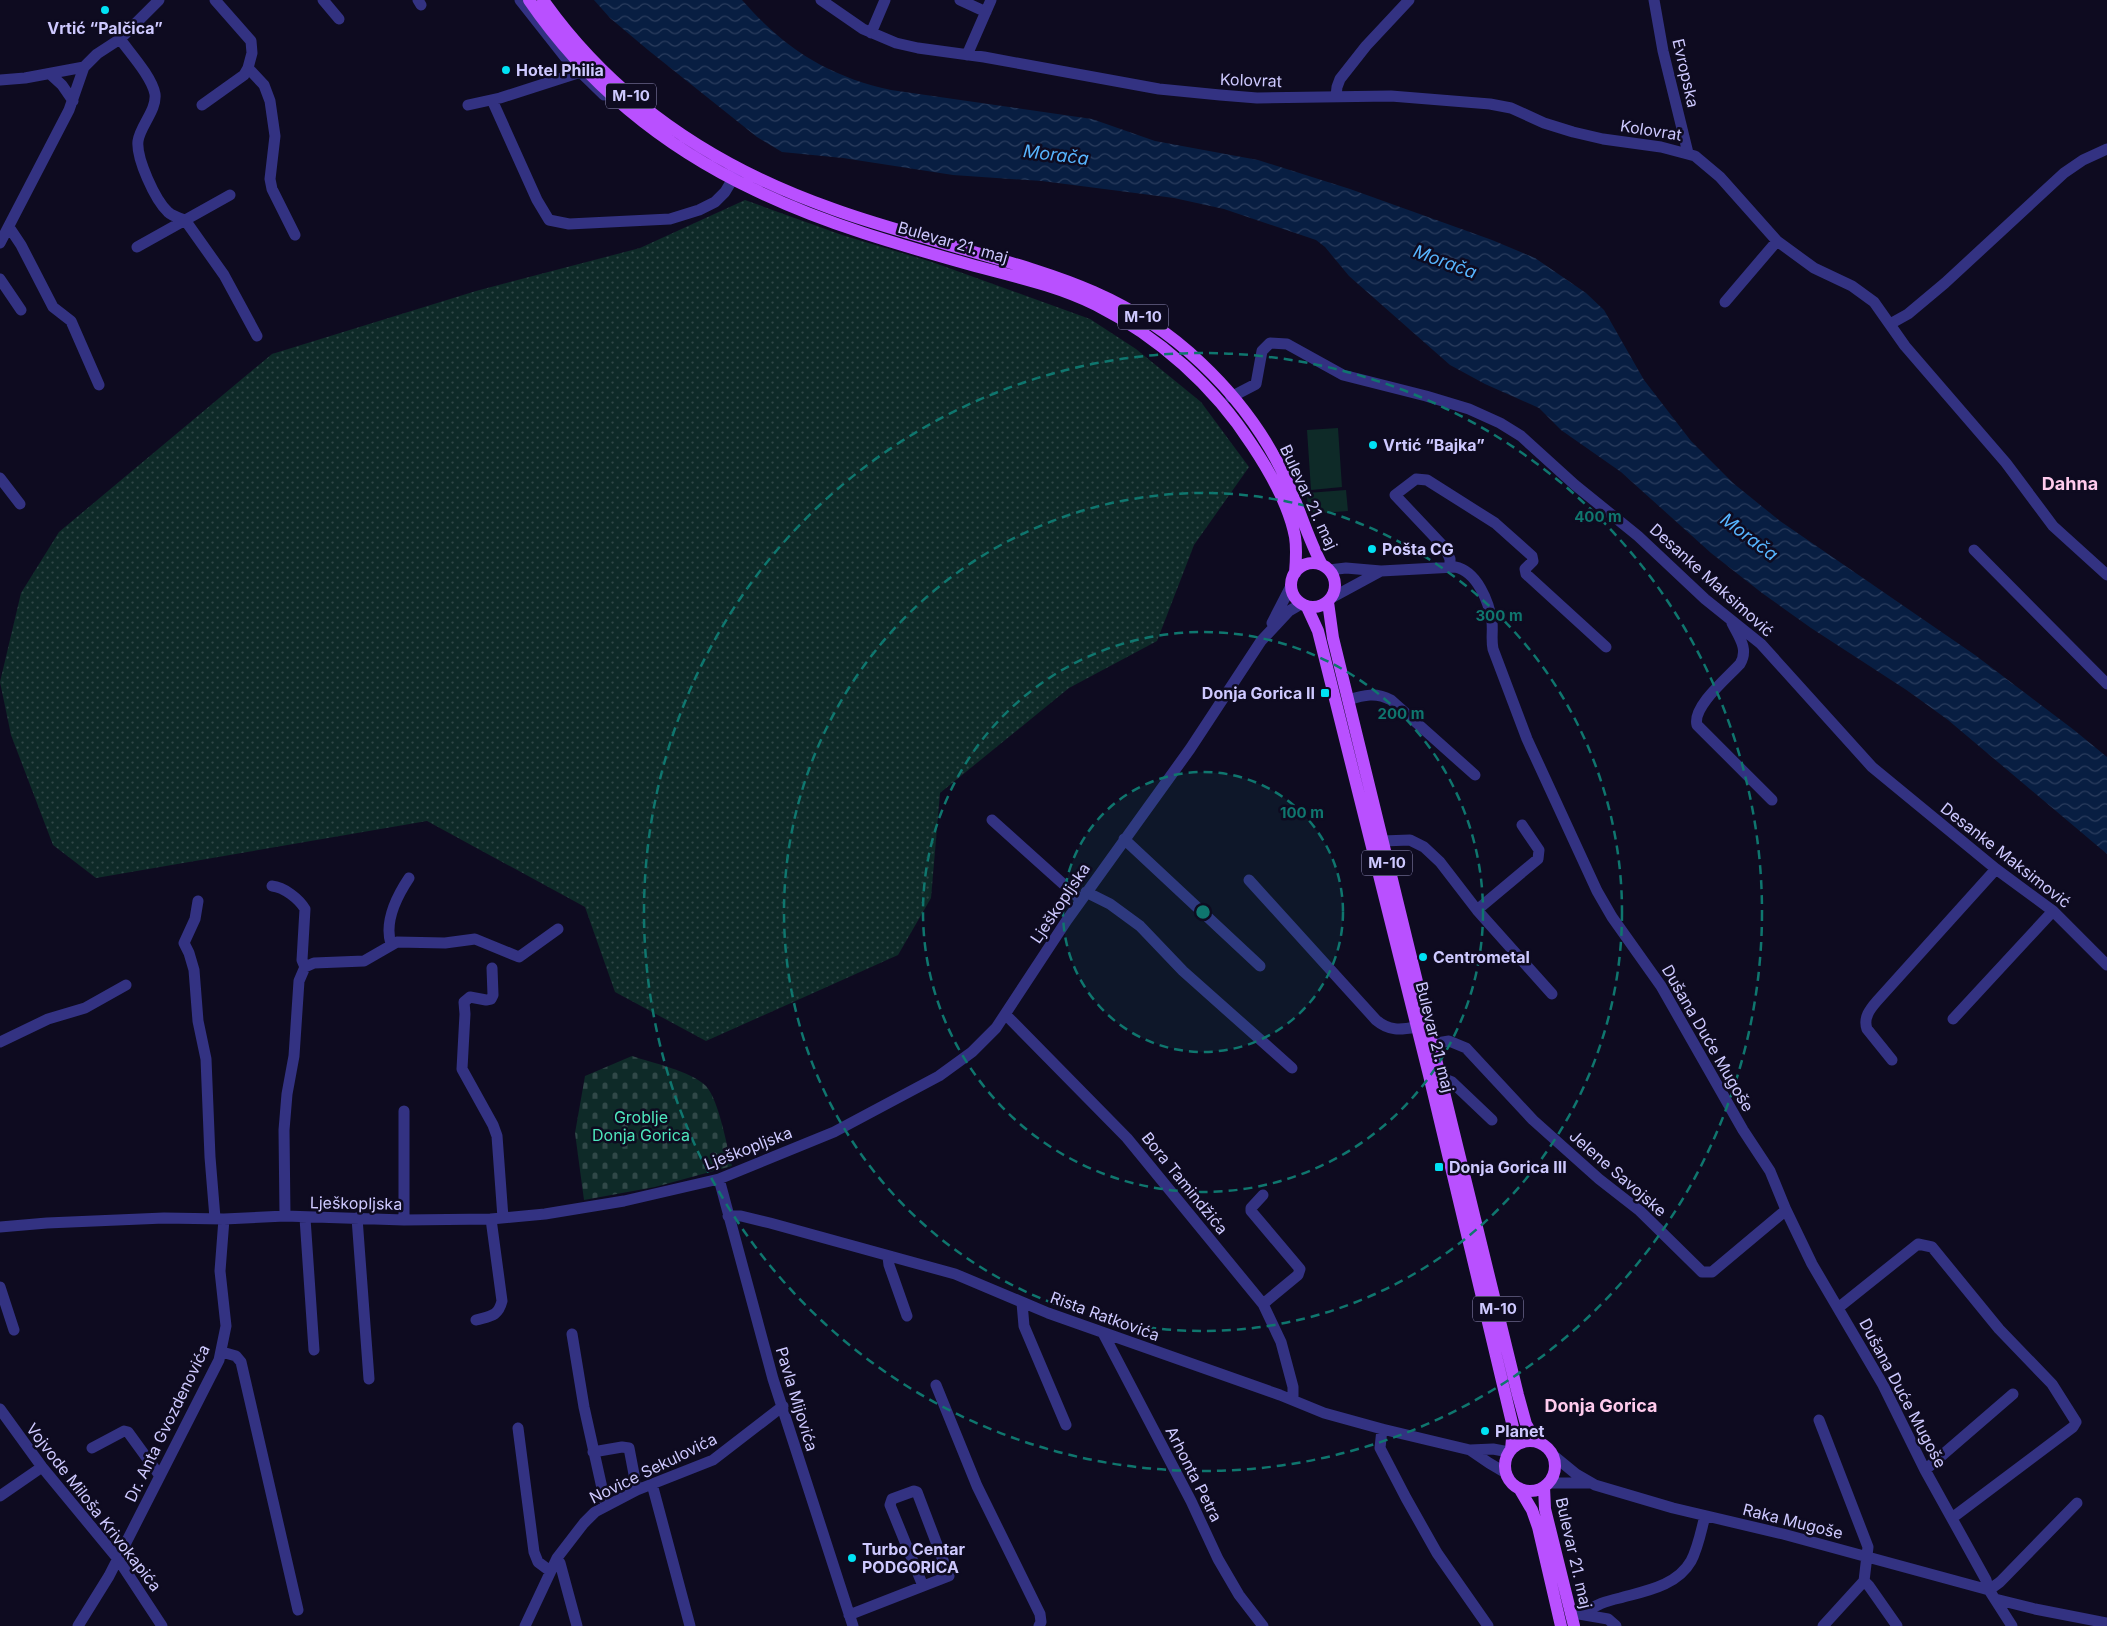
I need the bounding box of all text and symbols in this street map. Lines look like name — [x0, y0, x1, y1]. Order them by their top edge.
marker: Vrtić “Palčica” — [99, 4, 111, 16]
place label: Vrtić “Palčica” — [47, 18, 163, 38]
street label: Evropska — [1668, 37, 1704, 109]
place label: Hotel Philia — [516, 60, 604, 80]
marker: Hotel Philia — [500, 64, 512, 76]
street label: Kolovrat — [1220, 69, 1282, 91]
road number: M-10 — [606, 84, 656, 108]
street label: Kolovrat — [1619, 115, 1683, 145]
water label: Morača — [1022, 140, 1090, 169]
street label: Bulevar 21. maj — [896, 217, 1010, 267]
water label: Morača — [1411, 240, 1480, 283]
road number: M-10 — [1118, 304, 1168, 330]
place label: Vrtić “Bajka” — [1383, 435, 1485, 455]
marker: Vrtić “Bajka” — [1367, 439, 1379, 451]
street label: Bulevar 21. maj — [1276, 441, 1342, 553]
district label: Dahna — [2042, 473, 2098, 494]
text: 400 m — [1574, 507, 1622, 526]
water label: Morača — [1717, 508, 1782, 565]
street label: Desanke Maksimović — [1646, 519, 1778, 641]
place label: Pošta CG — [1382, 539, 1454, 559]
marker: Pošta CG — [1366, 543, 1378, 555]
text: 300 m — [1475, 606, 1523, 625]
place label: Donja Gorica II — [1202, 683, 1315, 703]
marker: Donja Gorica II — [1319, 687, 1331, 699]
text: 200 m — [1378, 704, 1424, 723]
street label: Desanke Maksimović — [1937, 798, 2075, 912]
text: 100 m — [1280, 803, 1324, 822]
road number: M-10 — [1362, 850, 1412, 876]
street label: Lješkopljska — [1026, 859, 1094, 947]
centre of rings — [1194, 903, 1212, 921]
place label: Centrometal — [1433, 947, 1530, 967]
marker: Centrometal — [1417, 951, 1429, 963]
street label: Dušana Duće Mugoše — [1658, 961, 1758, 1115]
street label: Bulevar 21. maj — [1412, 980, 1458, 1094]
park label: Groblje Donja Gorica — [592, 1107, 690, 1145]
street label: Lješkopljska — [701, 1122, 795, 1174]
street label: Jelene Savojske — [1565, 1125, 1671, 1221]
street label: Bora Tamindžića — [1138, 1128, 1232, 1238]
place label: Donja Gorica III — [1449, 1157, 1567, 1177]
marker: Donja Gorica III — [1433, 1161, 1445, 1173]
street label: Lješkopljska — [310, 1192, 402, 1214]
street label: Rista Ratkovića — [1048, 1287, 1162, 1345]
road number: M-10 — [1473, 1296, 1523, 1322]
street label: Dušana Duće Mugoše — [1855, 1315, 1951, 1471]
street label: Dr. Anta Gvozdenovića — [120, 1341, 214, 1505]
street label: Pavla Mijovića — [772, 1344, 822, 1454]
district label: Donja Gorica — [1545, 1395, 1657, 1416]
street label: Vojvode Miloša Krivokapića — [22, 1419, 166, 1595]
place label: Planet — [1495, 1421, 1544, 1441]
street label: Arhonta Petra — [1161, 1423, 1227, 1525]
marker: Planet — [1479, 1425, 1491, 1437]
street label: Novice Sekulovića — [586, 1428, 720, 1508]
street label: Bulevar 21. maj — [1551, 1495, 1597, 1611]
street label: Raka Mugoše — [1741, 1499, 1845, 1543]
place label: Turbo Centar PODGORICA — [862, 1539, 965, 1577]
marker: Turbo Centar PODGORICA — [846, 1552, 858, 1564]

